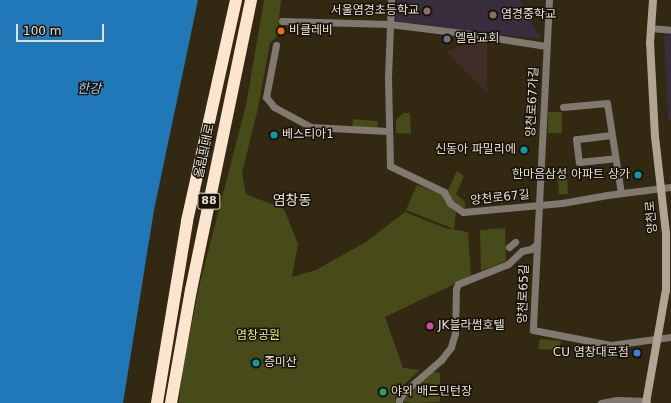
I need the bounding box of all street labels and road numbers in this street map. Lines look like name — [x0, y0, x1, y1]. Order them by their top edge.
street label: 양천로67가길 — [524, 66, 542, 138]
street label: 올림픽대로 — [192, 123, 218, 179]
street label: 양천로67길 — [470, 188, 530, 208]
road number: 88 — [197, 192, 221, 210]
street label: 양천로 — [643, 200, 661, 234]
street label: 양천로65길 — [516, 264, 532, 324]

